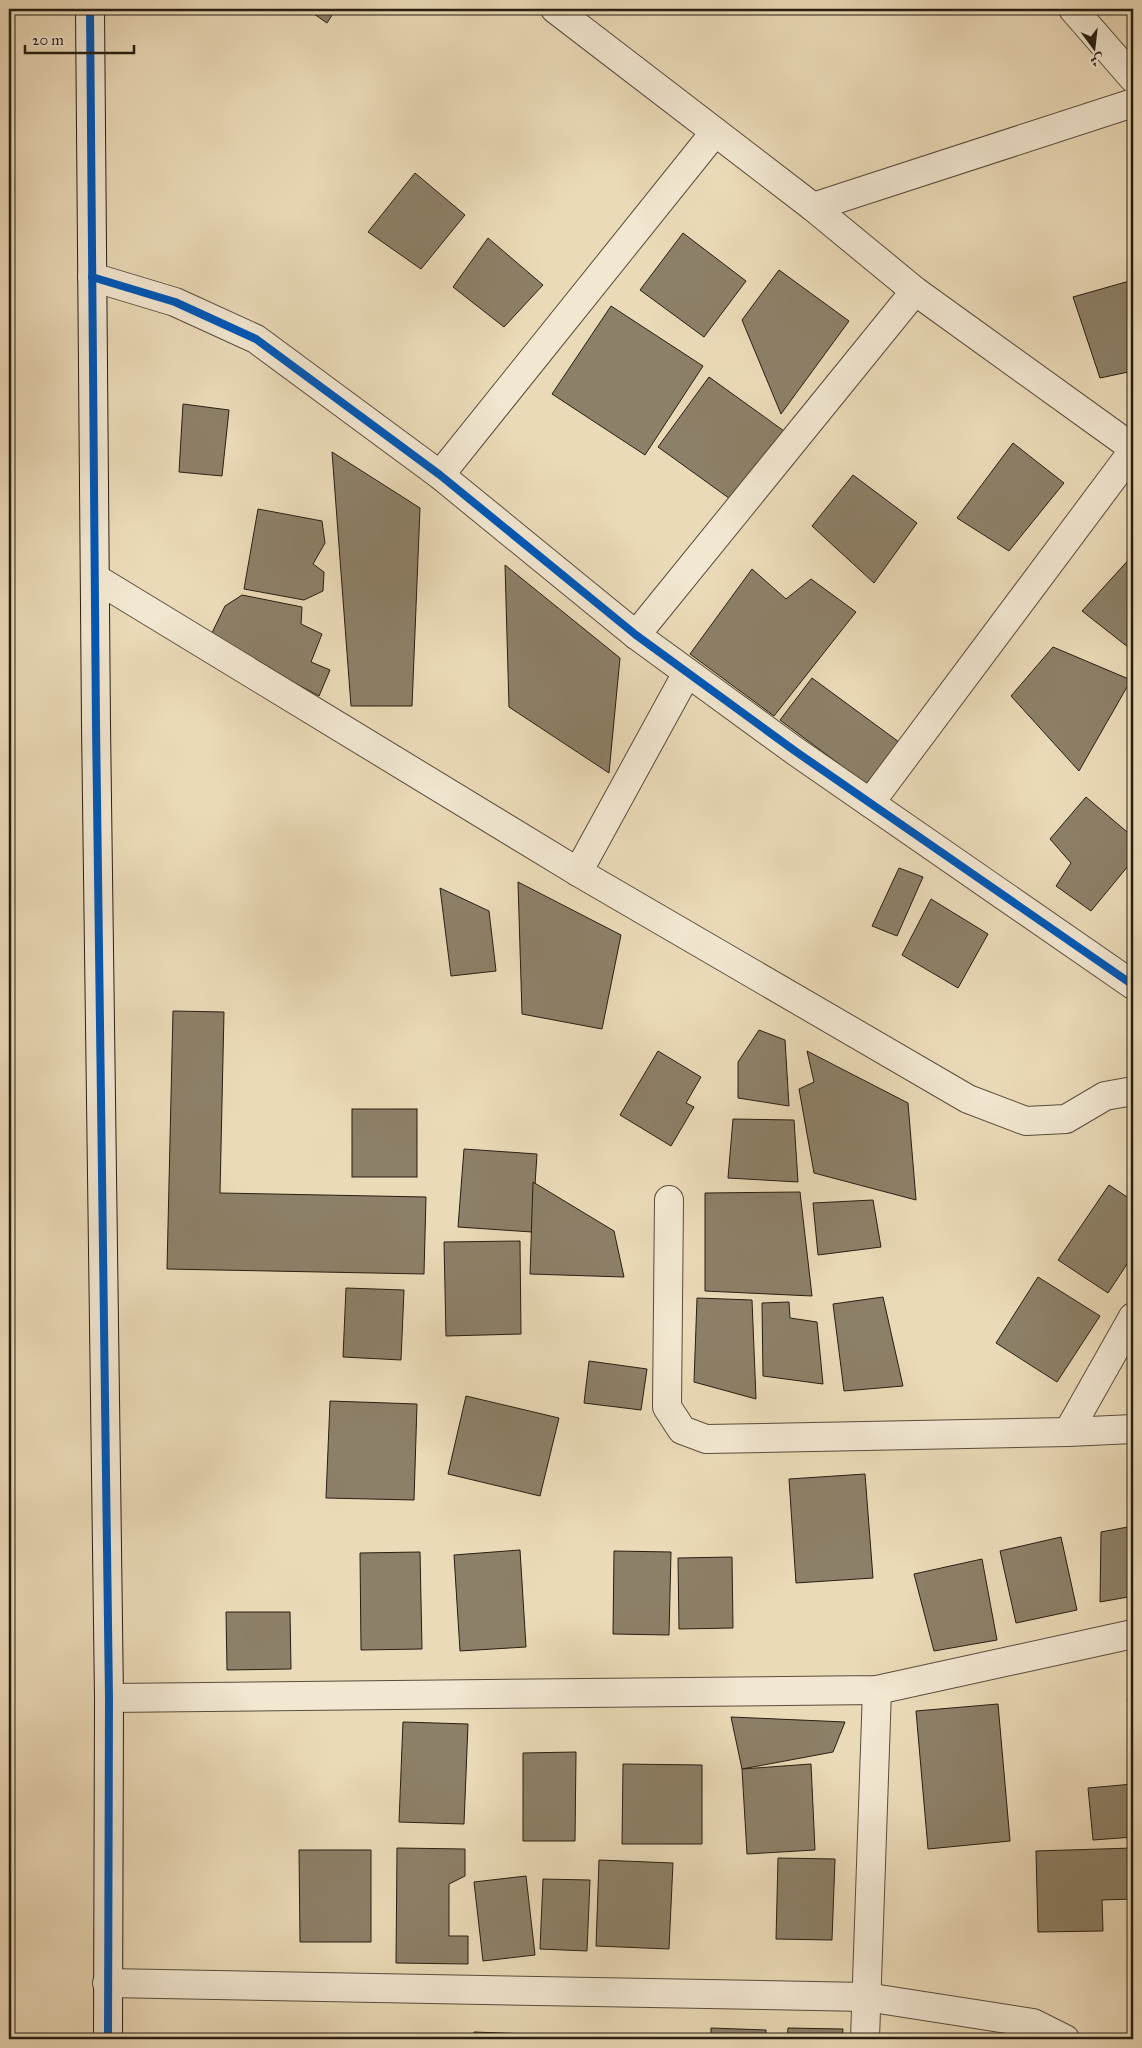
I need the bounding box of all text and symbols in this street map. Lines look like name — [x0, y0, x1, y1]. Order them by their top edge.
scale bar — [25, 22, 134, 54]
north arrow — [1070, 22, 1120, 72]
text: 20 m — [32, 31, 64, 49]
text: ش — [1088, 50, 1106, 70]

